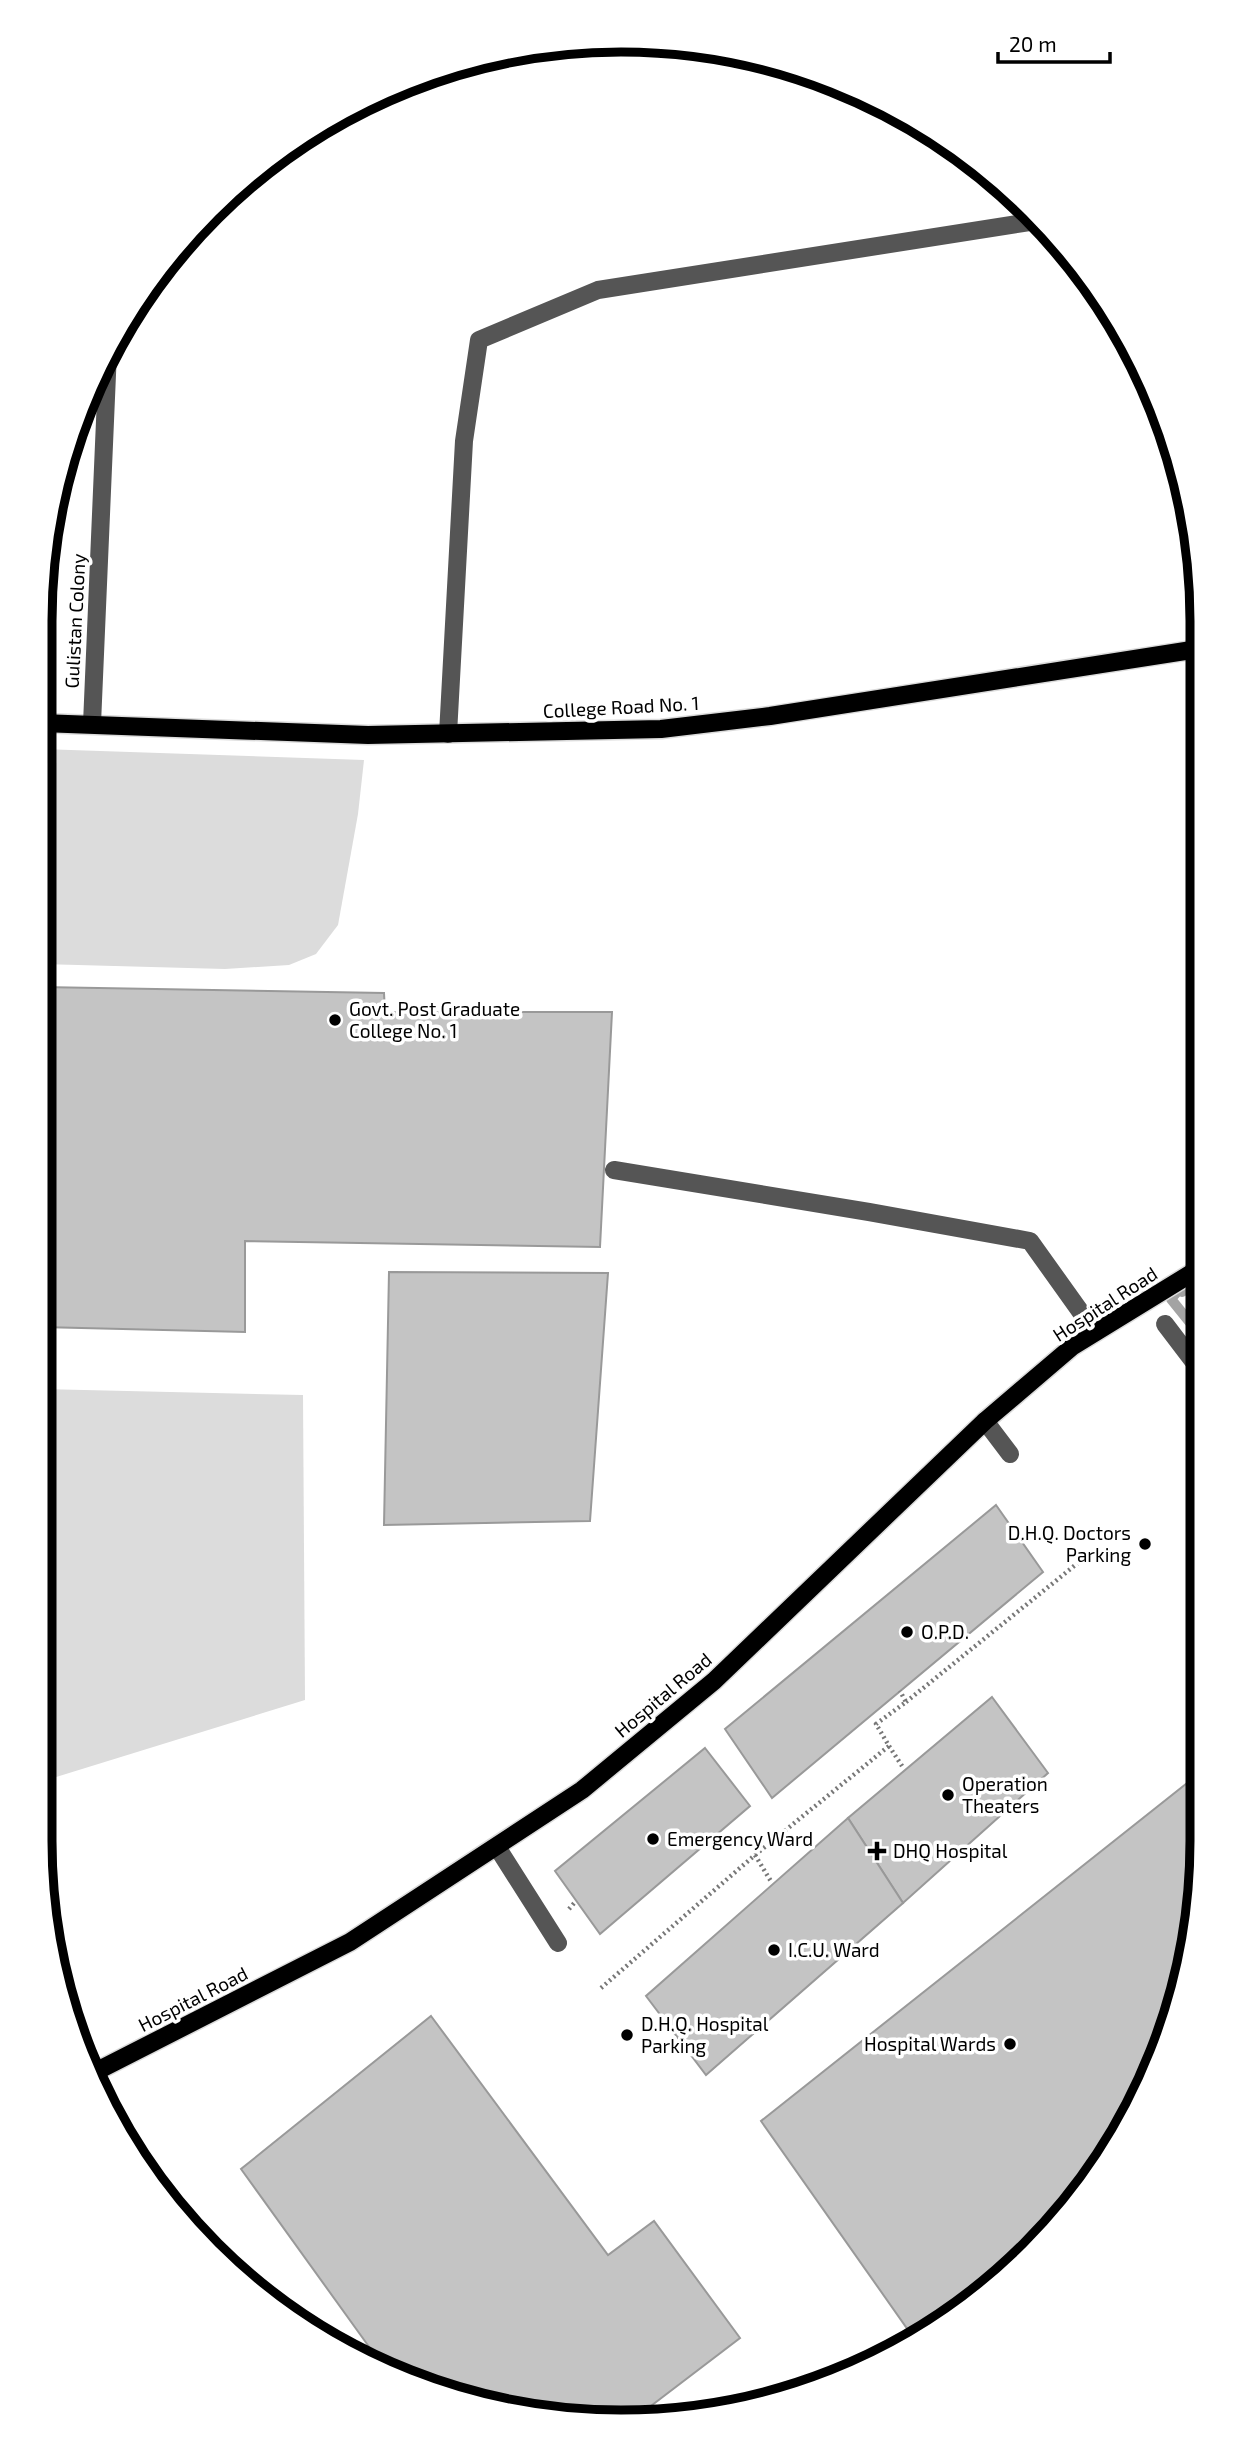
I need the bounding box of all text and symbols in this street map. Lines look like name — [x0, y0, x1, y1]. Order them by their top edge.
scale bar — [998, 21, 1110, 65]
text: 20 m — [1009, 31, 1057, 56]
street label: Gulistan Colony — [59, 553, 90, 689]
street label: College Road No. 1 — [542, 691, 700, 722]
place label: Govt. Post Graduate College No. 1 — [349, 997, 520, 1042]
marker: Govt. Post Graduate College No. 1 — [327, 1012, 343, 1028]
street label: Hospital Road — [1048, 1261, 1161, 1346]
place label: D.H.Q. Doctors Parking — [1008, 1521, 1131, 1566]
marker: D.H.Q. Doctors Parking — [1137, 1536, 1153, 1552]
place label: O.P.D. — [921, 1620, 969, 1643]
marker: O.P.D. — [899, 1624, 915, 1640]
street label: Hospital Road — [609, 1647, 716, 1742]
place label: Operation Theaters — [962, 1772, 1048, 1817]
marker: Operation Theaters — [940, 1787, 956, 1803]
place label: Emergency Ward — [667, 1827, 813, 1850]
marker: Emergency Ward — [645, 1831, 661, 1847]
place label: DHQ Hospital — [893, 1839, 1008, 1862]
marker: DHQ Hospital — [867, 1841, 887, 1861]
place label: I.C.U. Ward — [788, 1938, 880, 1961]
marker: I.C.U. Ward — [766, 1942, 782, 1958]
street label: Hospital Road — [134, 1961, 251, 2036]
place label: D.H.Q. Hospital Parking — [641, 2012, 769, 2057]
marker: D.H.Q. Hospital Parking — [619, 2027, 635, 2043]
place label: Hospital Wards — [864, 2032, 996, 2055]
marker: Hospital Wards — [1002, 2036, 1018, 2052]

